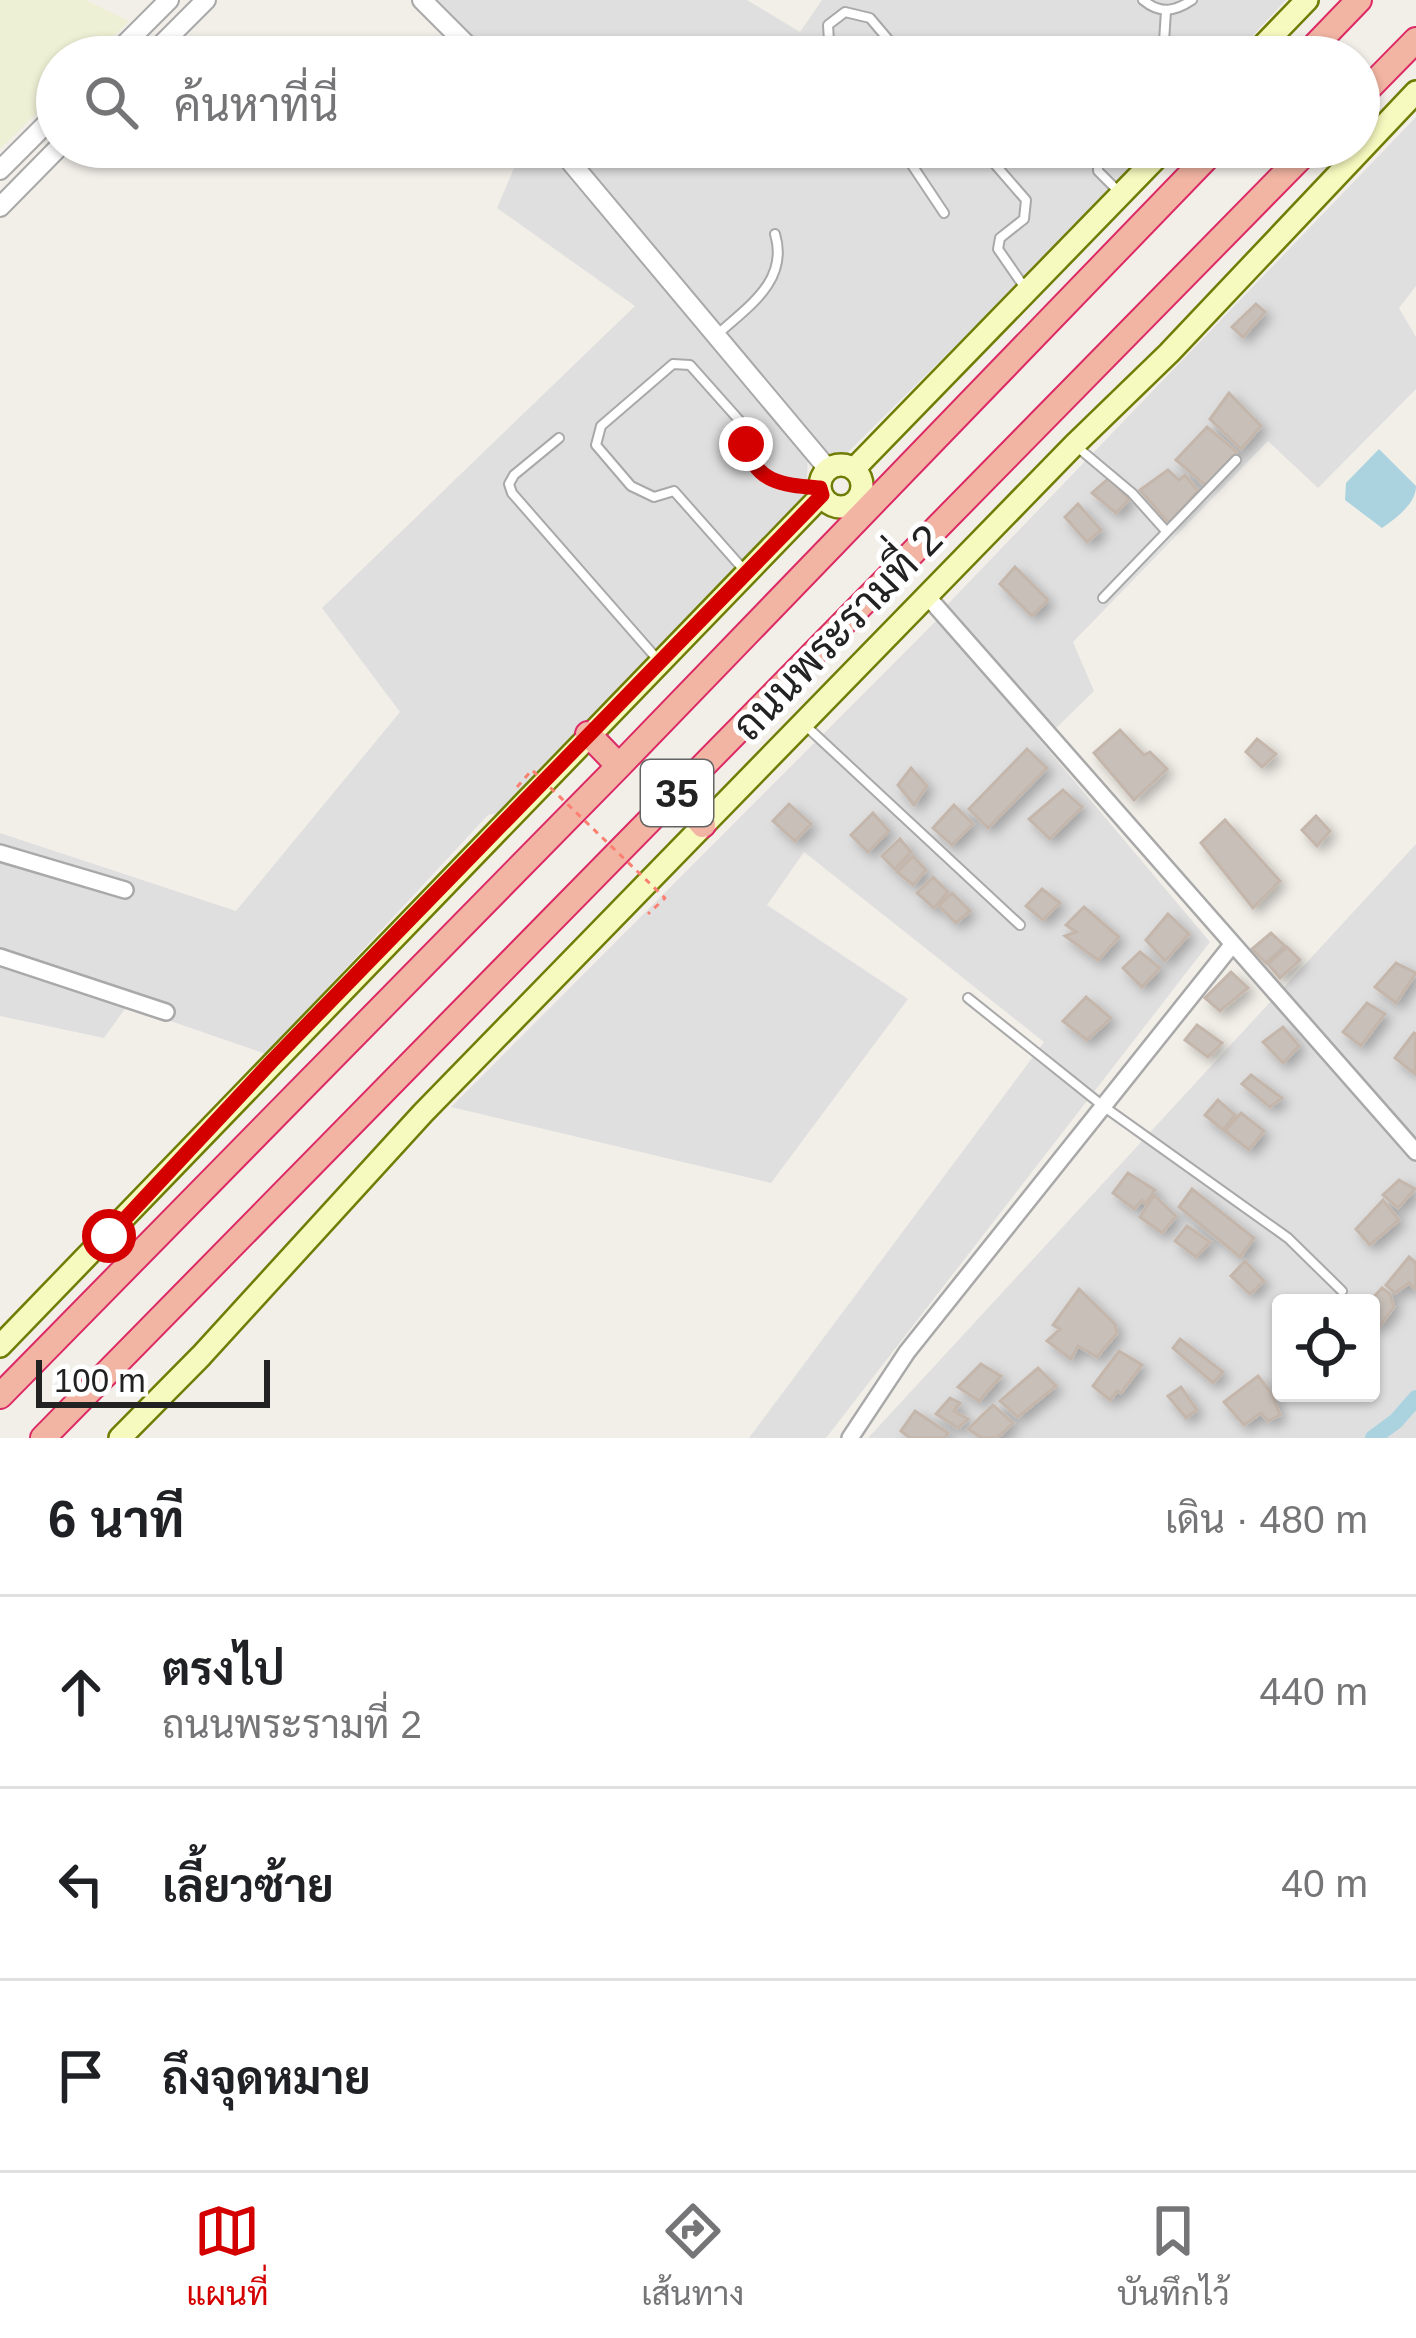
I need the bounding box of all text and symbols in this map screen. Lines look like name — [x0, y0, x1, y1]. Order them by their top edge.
search box — [36, 36, 1380, 168]
icon: search — [78, 69, 144, 135]
text: ค้นหาที่นี่ — [174, 80, 338, 131]
route end — [719, 417, 773, 471]
street label: ถนนพระรามที่ 2 — [713, 506, 952, 749]
road number: 35 — [641, 760, 713, 826]
route start — [82, 1209, 136, 1263]
map controls — [1272, 1294, 1380, 1402]
button: locate — [1272, 1294, 1380, 1402]
scale bar — [36, 1354, 270, 1407]
text: 100 m — [54, 1362, 146, 1399]
text: 6 นาที — [48, 1491, 184, 1548]
text: เดิน · 480 m — [1165, 1498, 1368, 1541]
text: ตรงไป — [162, 1644, 285, 1695]
icon: ahead — [48, 1659, 114, 1725]
text: 440 m — [1260, 1670, 1368, 1713]
text: ถนนพระรามที่ 2 — [162, 1703, 422, 1746]
icon: left — [48, 1851, 114, 1917]
text: เลี้ยวซ้าย — [162, 1861, 334, 1912]
text: 40 m — [1281, 1862, 1368, 1905]
icon: arrive — [48, 2043, 114, 2109]
text: ถึงจุดหมาย — [162, 2053, 371, 2104]
tab: แผนที่ — [186, 2198, 269, 2313]
tab: เส้นทาง — [641, 2198, 744, 2313]
tab: บันทึกไว้ — [1117, 2198, 1230, 2313]

